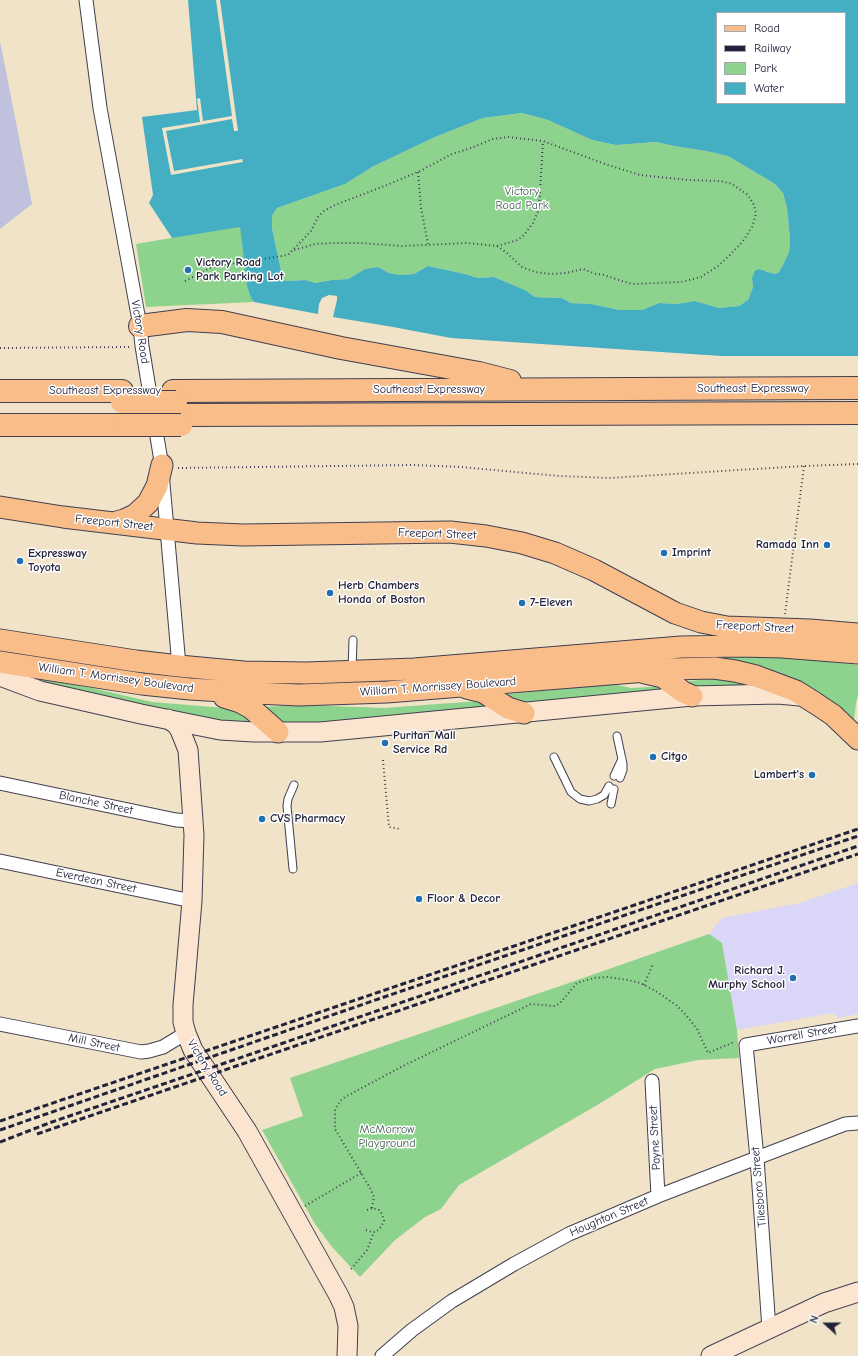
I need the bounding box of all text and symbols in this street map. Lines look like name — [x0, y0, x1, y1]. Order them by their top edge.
legend — [716, 12, 846, 104]
text: Road — [754, 21, 780, 35]
text: Railway — [754, 41, 791, 55]
text: Park — [754, 61, 777, 75]
text: Water — [754, 81, 784, 95]
park label: Victory Road Park — [496, 185, 548, 213]
place label: Victory Road Park Parking Lot — [196, 256, 284, 284]
marker: Victory Road Park Parking Lot — [183, 265, 193, 275]
street label: Victory Road — [128, 299, 152, 365]
street label: Southeast Expressway — [697, 382, 809, 396]
street label: Southeast Expressway — [373, 383, 485, 397]
street label: Southeast Expressway — [49, 384, 161, 398]
street label: Freeport Street — [74, 512, 154, 534]
street label: Freeport Street — [398, 525, 476, 543]
place label: Ramada Inn — [756, 538, 819, 552]
marker: Ramada Inn — [822, 540, 832, 550]
place label: Imprint — [672, 546, 711, 560]
place label: Expressway Toyota — [28, 547, 87, 575]
marker: Imprint — [659, 548, 669, 558]
marker: Expressway Toyota — [15, 556, 25, 566]
place label: Herb Chambers Honda of Boston — [338, 579, 425, 607]
marker: Herb Chambers Honda of Boston — [325, 588, 335, 598]
place label: 7-Eleven — [530, 596, 572, 610]
marker: 7-Eleven — [517, 598, 527, 608]
street label: Freeport Street — [715, 618, 795, 636]
street label: William T. Morrissey Boulevard — [38, 660, 194, 696]
street label: William T. Morrissey Boulevard — [359, 674, 517, 700]
place label: Puritan Mall Service Rd — [393, 729, 456, 757]
marker: Puritan Mall Service Rd — [380, 738, 390, 748]
place label: Citgo — [661, 750, 688, 764]
marker: Citgo — [648, 752, 658, 762]
place label: Lambert's — [754, 768, 804, 782]
marker: Lambert's — [807, 770, 817, 780]
street label: Blanche Street — [58, 788, 134, 818]
place label: CVS Pharmacy — [270, 812, 345, 826]
marker: CVS Pharmacy — [257, 814, 267, 824]
street label: Everdean Street — [55, 865, 137, 897]
place label: Floor & Decor — [427, 892, 500, 906]
marker: Floor & Decor — [414, 894, 424, 904]
place label: Richard J. Murphy School — [708, 964, 785, 992]
marker: Richard J. Murphy School — [788, 973, 798, 983]
street label: Worrell Street — [766, 1022, 838, 1048]
street label: Mill Street — [67, 1031, 121, 1055]
street label: Victory Road — [184, 1037, 230, 1099]
street label: Payne Street — [646, 1105, 664, 1171]
park label: McMorrow Playground — [358, 1123, 416, 1151]
street label: Tilesboro Street — [748, 1146, 770, 1228]
street label: Houghton Street — [567, 1194, 651, 1240]
north arrow — [806, 1304, 846, 1344]
text: N — [807, 1314, 822, 1325]

